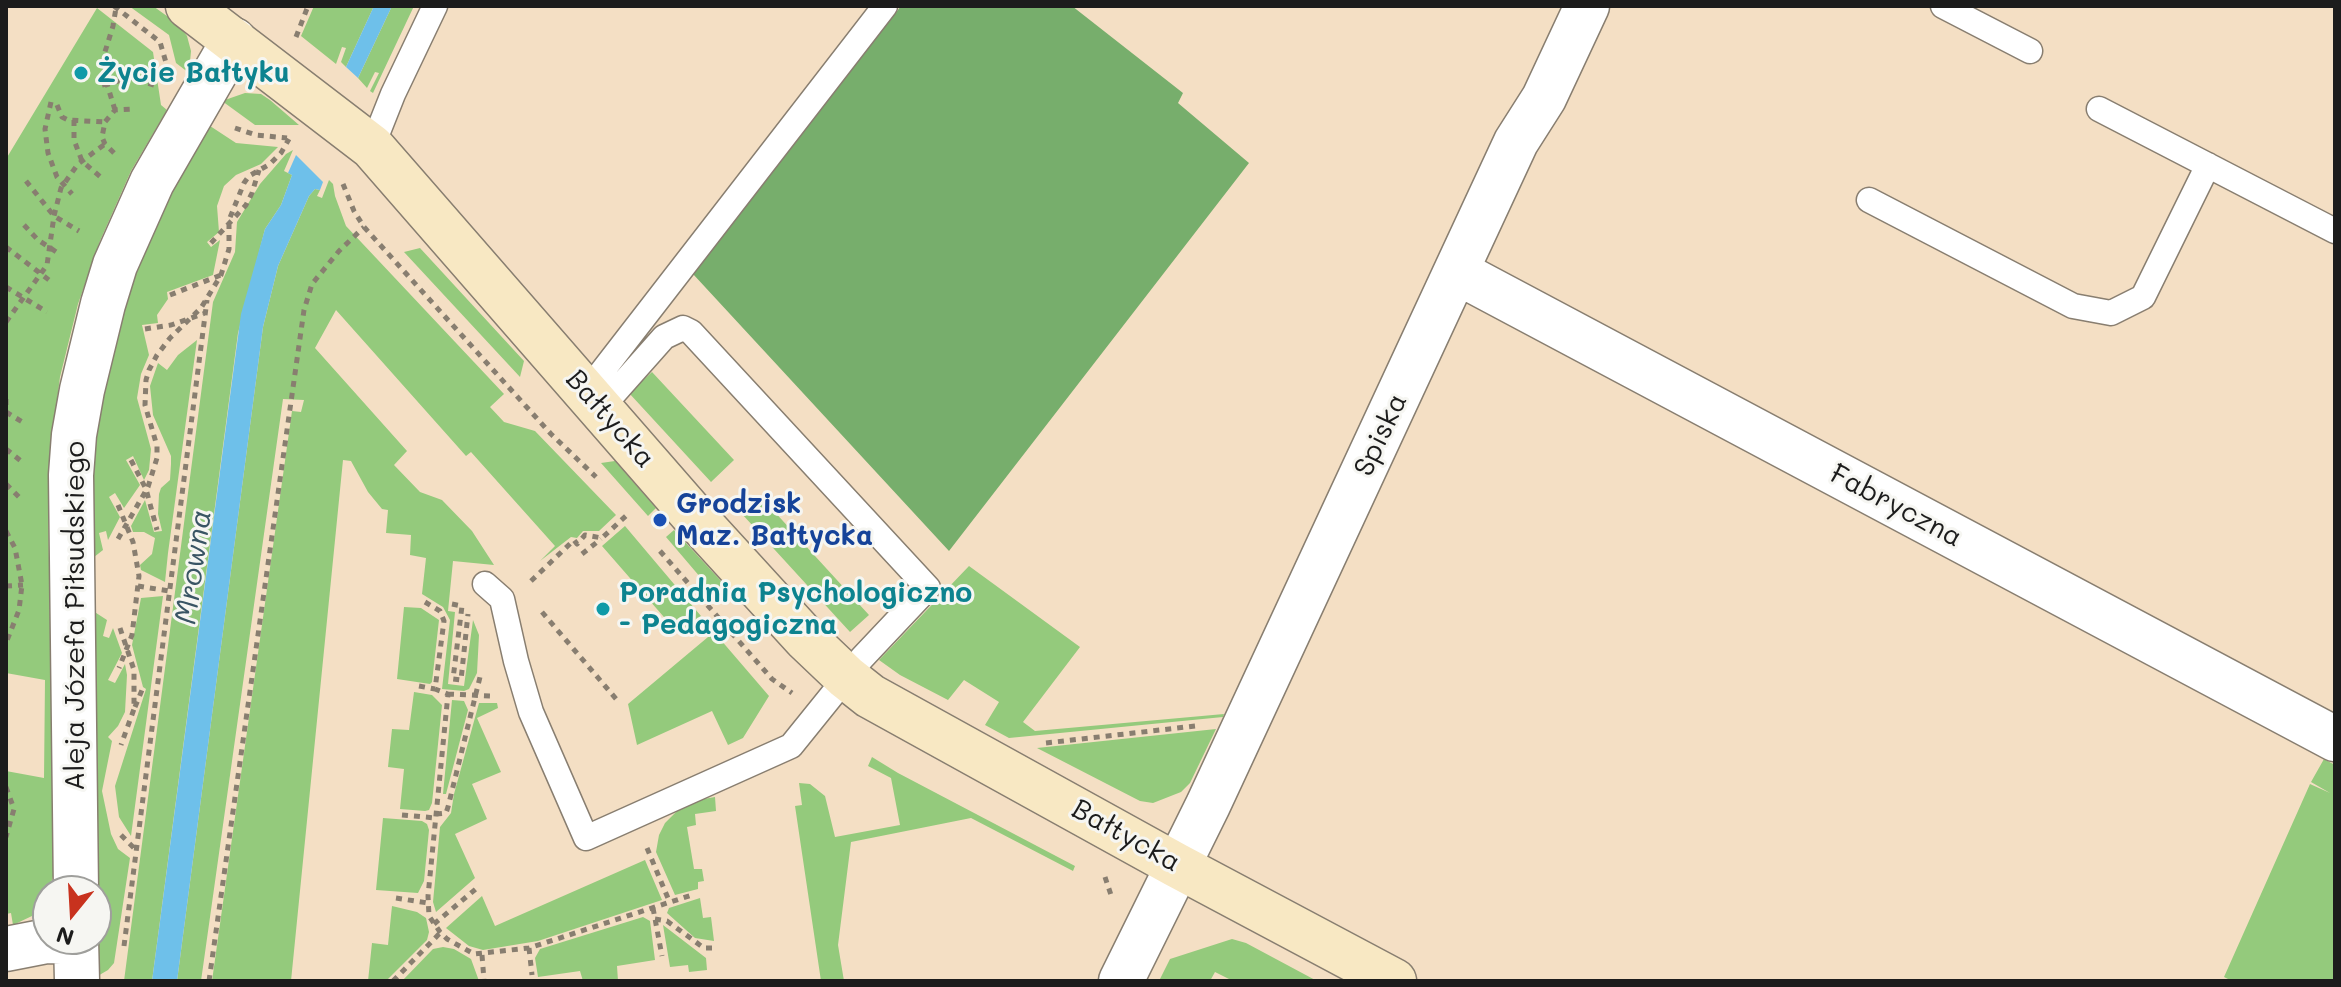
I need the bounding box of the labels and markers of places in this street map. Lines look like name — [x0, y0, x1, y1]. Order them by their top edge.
place label: Życie Bałtyku — [97, 56, 290, 90]
marker: Życie Bałtyku — [72, 64, 90, 82]
place label: Grodzisk Maz. Bałtycka — [676, 487, 873, 553]
marker: Grodzisk Maz. Bałtycka — [651, 511, 669, 529]
place label: Poradnia Psychologiczno - Pedagogiczna — [619, 576, 972, 642]
marker: Poradnia Psychologiczno - Pedagogiczna — [594, 600, 612, 618]

